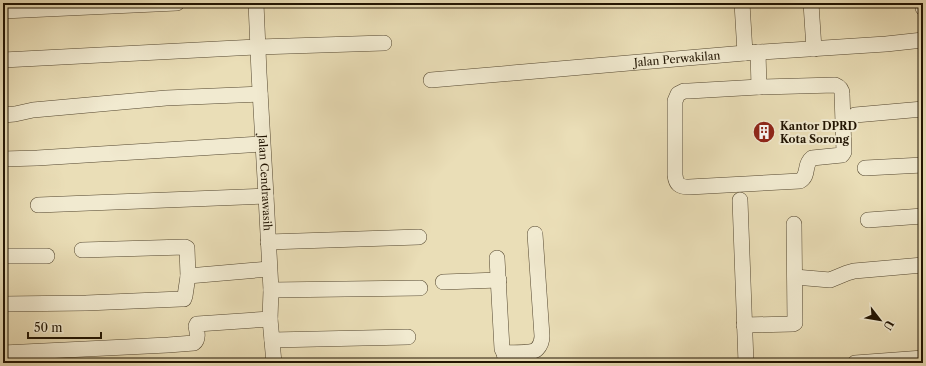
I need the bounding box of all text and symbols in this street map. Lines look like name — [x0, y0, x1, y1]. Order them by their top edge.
street label: Jalan Perwakilan — [631, 48, 721, 70]
building icon: Kantor DPRD Kota Sorong — [751, 119, 777, 145]
place label: Kantor DPRD Kota Sorong — [780, 119, 857, 146]
street label: Jalan Cendrawasih — [255, 132, 275, 231]
north arrow — [860, 300, 900, 340]
scale bar — [28, 314, 101, 340]
text: U — [880, 318, 897, 333]
text: 50 m — [34, 320, 63, 335]

